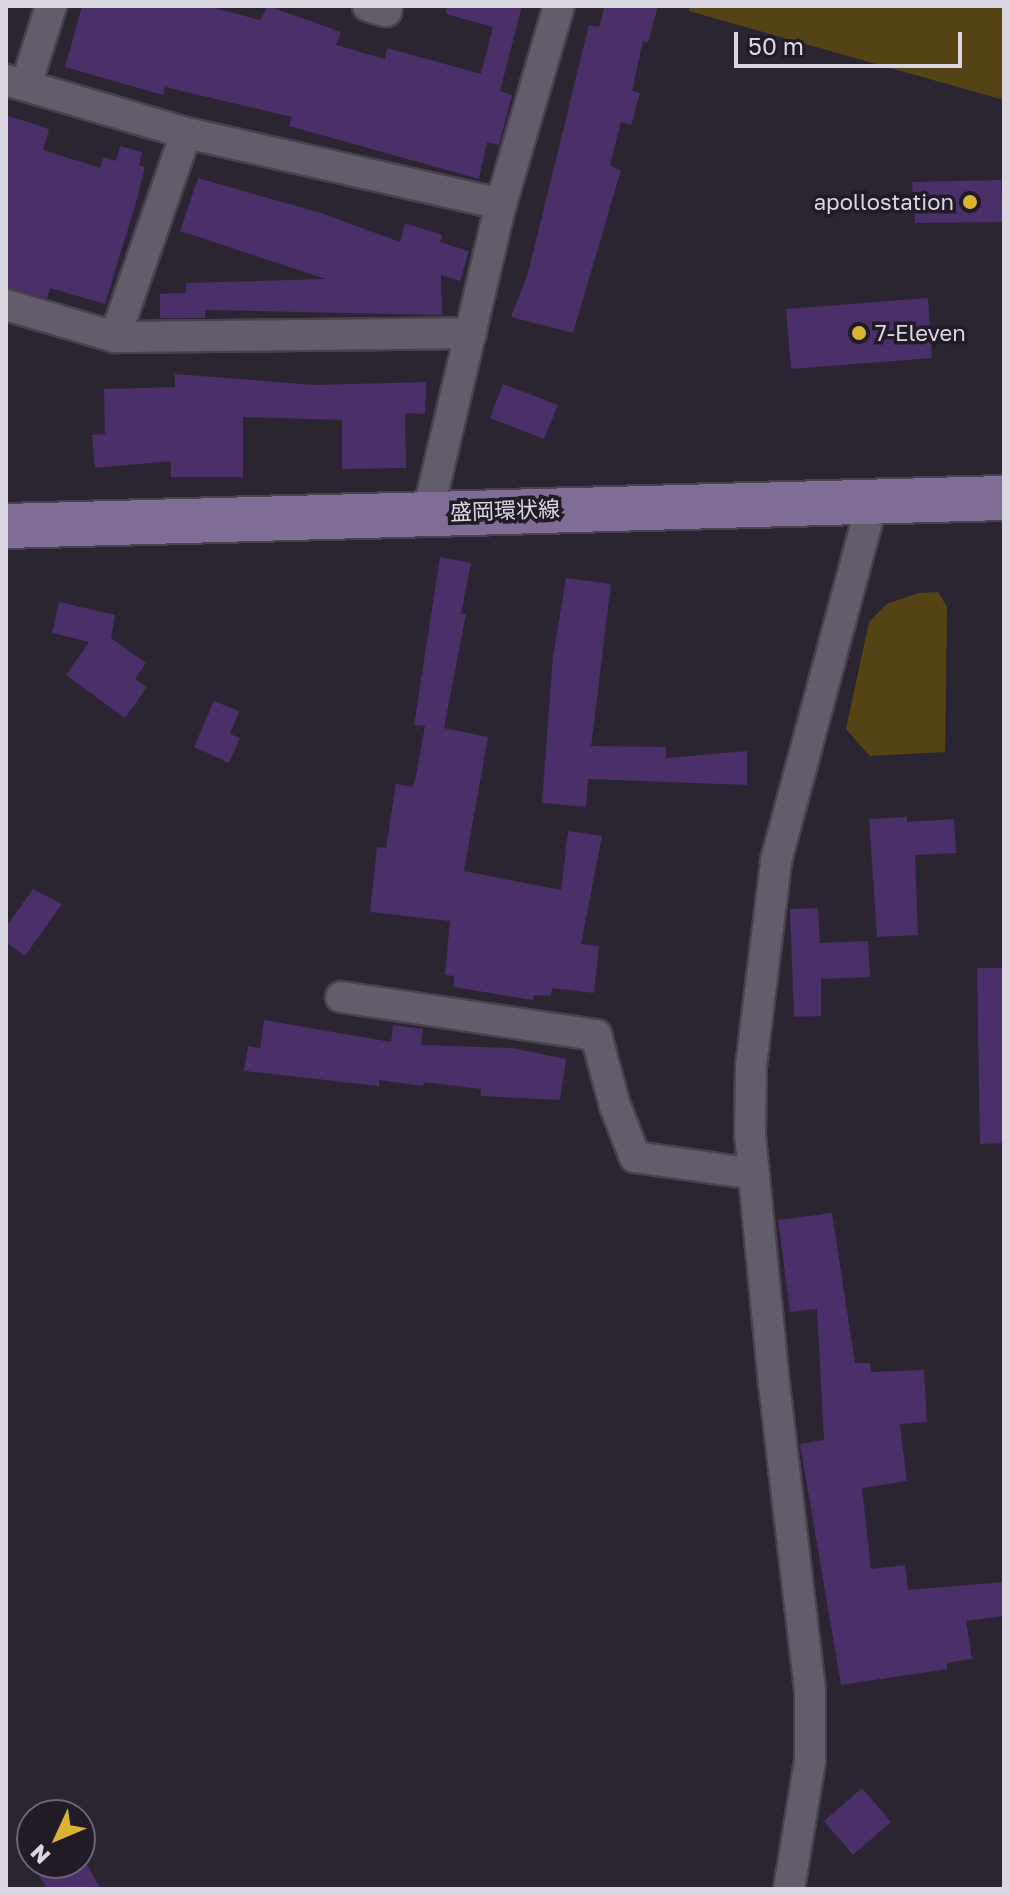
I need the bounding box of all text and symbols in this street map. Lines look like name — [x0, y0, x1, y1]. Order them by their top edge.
scale bar — [738, 16, 966, 66]
text: 50 m — [748, 31, 804, 60]
place label: apollostation — [814, 189, 954, 215]
marker: apollostation — [961, 193, 979, 211]
place label: 7-Eleven — [875, 320, 966, 346]
marker: 7-Eleven — [850, 324, 868, 342]
street label: 盛岡環状線 — [450, 495, 560, 525]
north arrow — [16, 1799, 96, 1879]
text: N — [24, 1839, 55, 1870]

